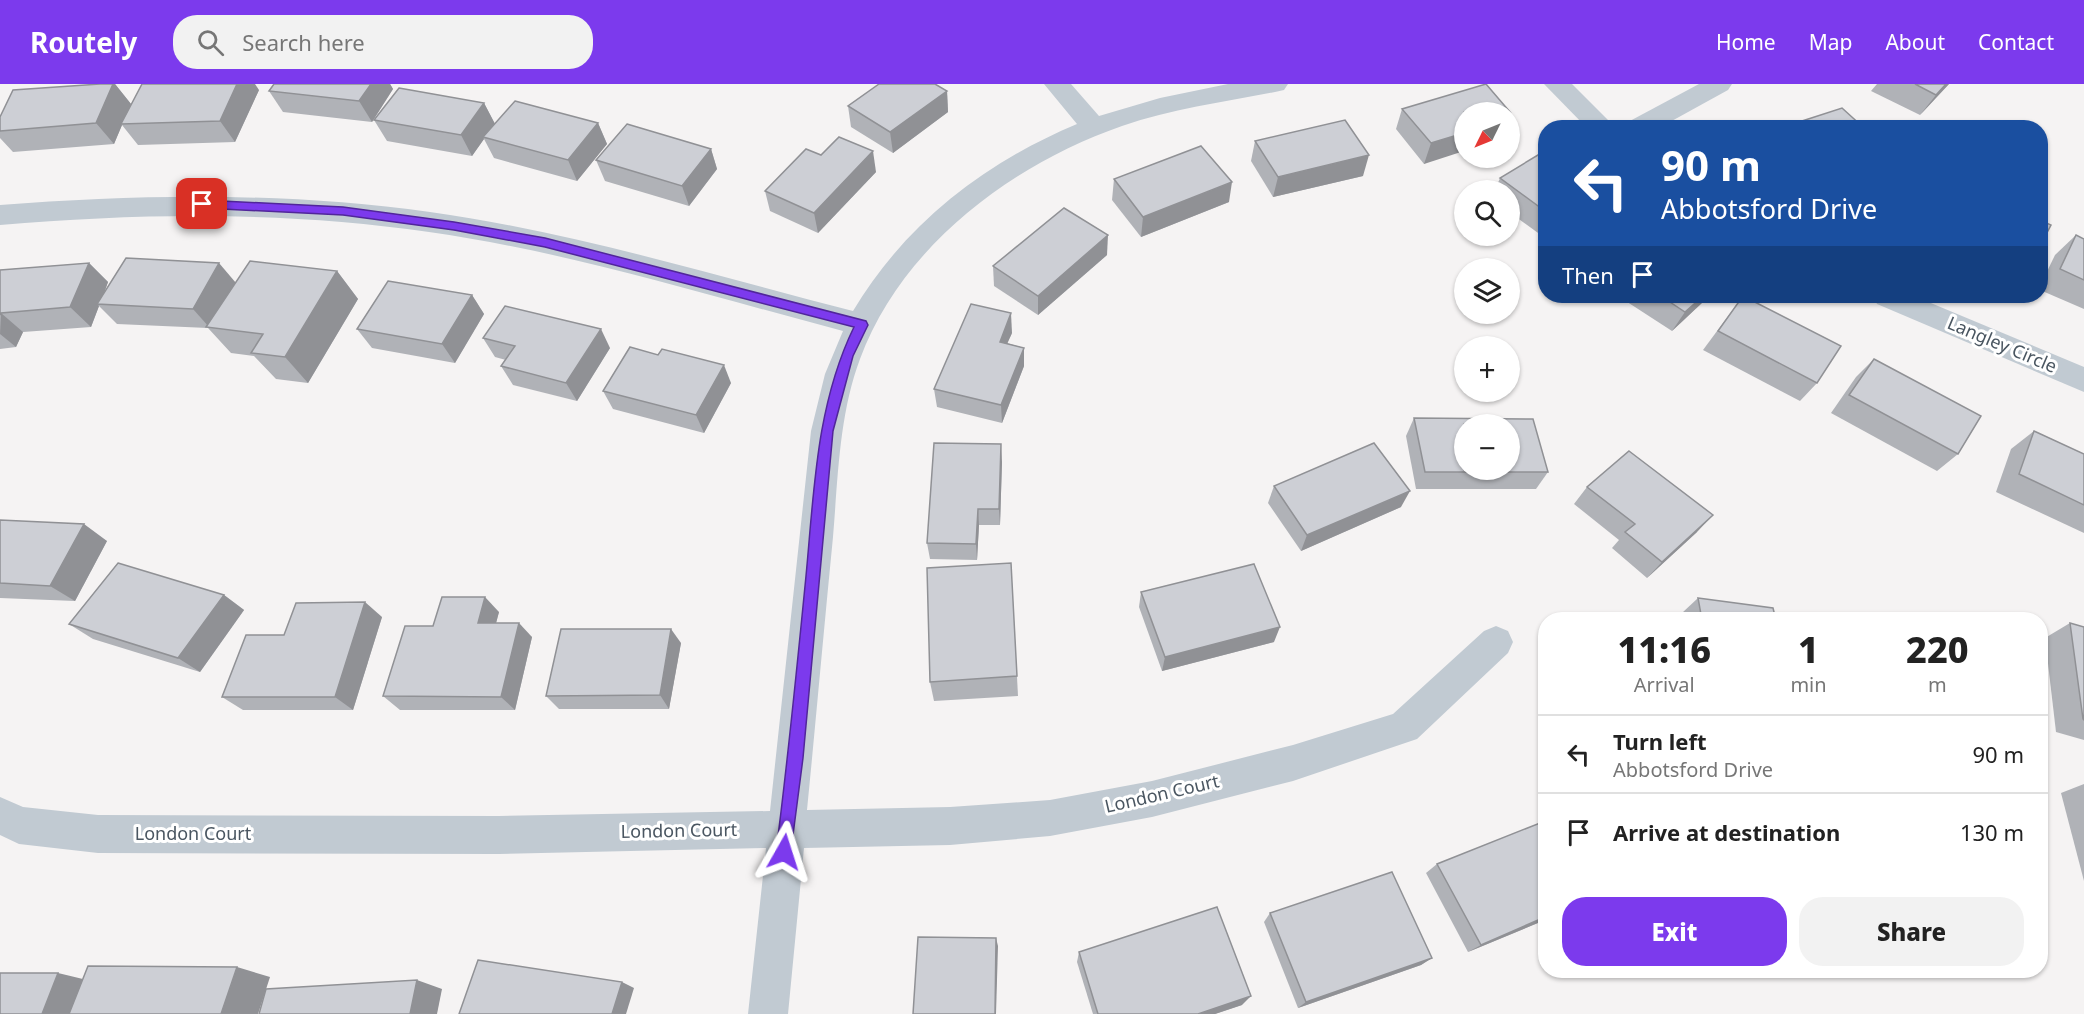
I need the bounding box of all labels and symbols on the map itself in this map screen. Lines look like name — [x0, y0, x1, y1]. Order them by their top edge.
north arrow — [1454, 102, 1520, 168]
pin — [176, 178, 227, 229]
street label: Langley Circle — [1944, 310, 2061, 378]
street label: London Court — [1102, 768, 1222, 818]
street label: London Court — [621, 817, 738, 843]
position arrow — [752, 820, 816, 884]
street label: London Court — [135, 821, 252, 845]

